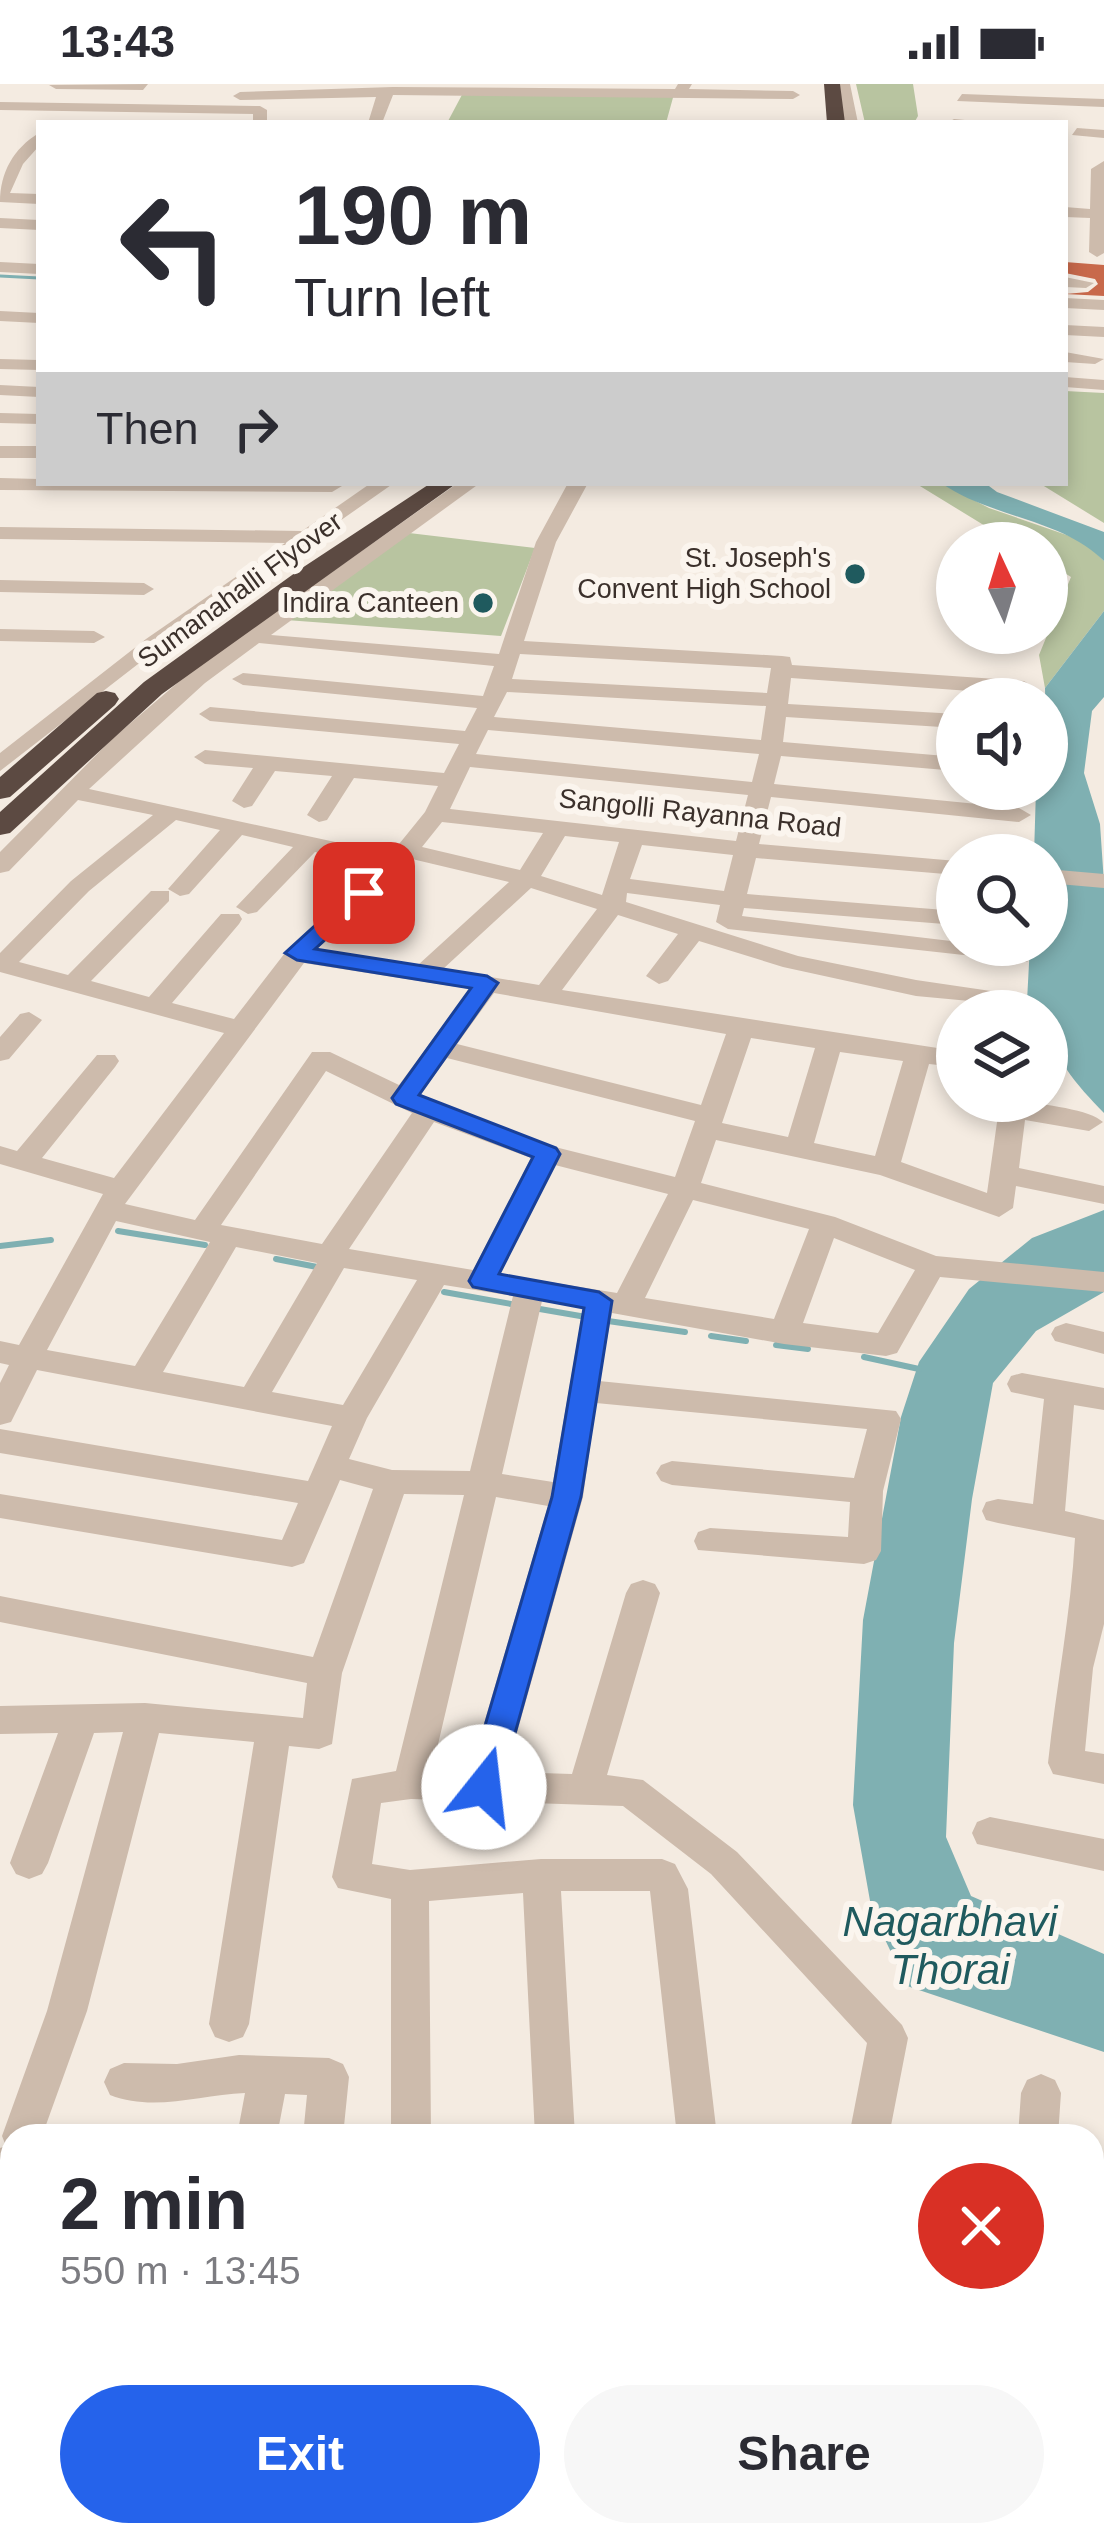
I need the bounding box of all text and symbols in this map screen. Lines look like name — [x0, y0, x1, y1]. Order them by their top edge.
text: 13:43 — [60, 16, 175, 67]
icon: left — [96, 168, 252, 324]
text: 190 m — [294, 168, 532, 262]
text: Turn left — [294, 267, 490, 327]
icon: right — [223, 396, 289, 462]
text: Then — [96, 403, 199, 454]
street label: Sumanahalli Flyover — [132, 506, 348, 674]
north arrow — [936, 522, 1068, 654]
map controls — [936, 522, 1068, 1122]
place label: St. Joseph's Convent High School — [577, 543, 831, 604]
marker: St. Joseph's Convent High School — [842, 561, 868, 587]
place label: Indira Canteen — [282, 588, 459, 618]
marker: Indira Canteen — [470, 590, 496, 616]
button: sound — [936, 678, 1068, 810]
street label: Sangolli Rayanna Road — [557, 783, 843, 843]
button: search — [936, 834, 1068, 966]
pin — [313, 842, 415, 944]
icon: arrive — [331, 860, 397, 926]
button: layers — [936, 990, 1068, 1122]
position arrow — [421, 1724, 547, 1850]
water label: Nagarbhavi Thorai — [843, 1898, 1059, 1993]
button: close — [918, 2163, 1044, 2289]
text: 2 min — [60, 2164, 248, 2244]
text: 550 m · 13:45 — [60, 2249, 301, 2292]
button: Exit — [60, 2385, 540, 2523]
button: Share — [564, 2385, 1044, 2523]

